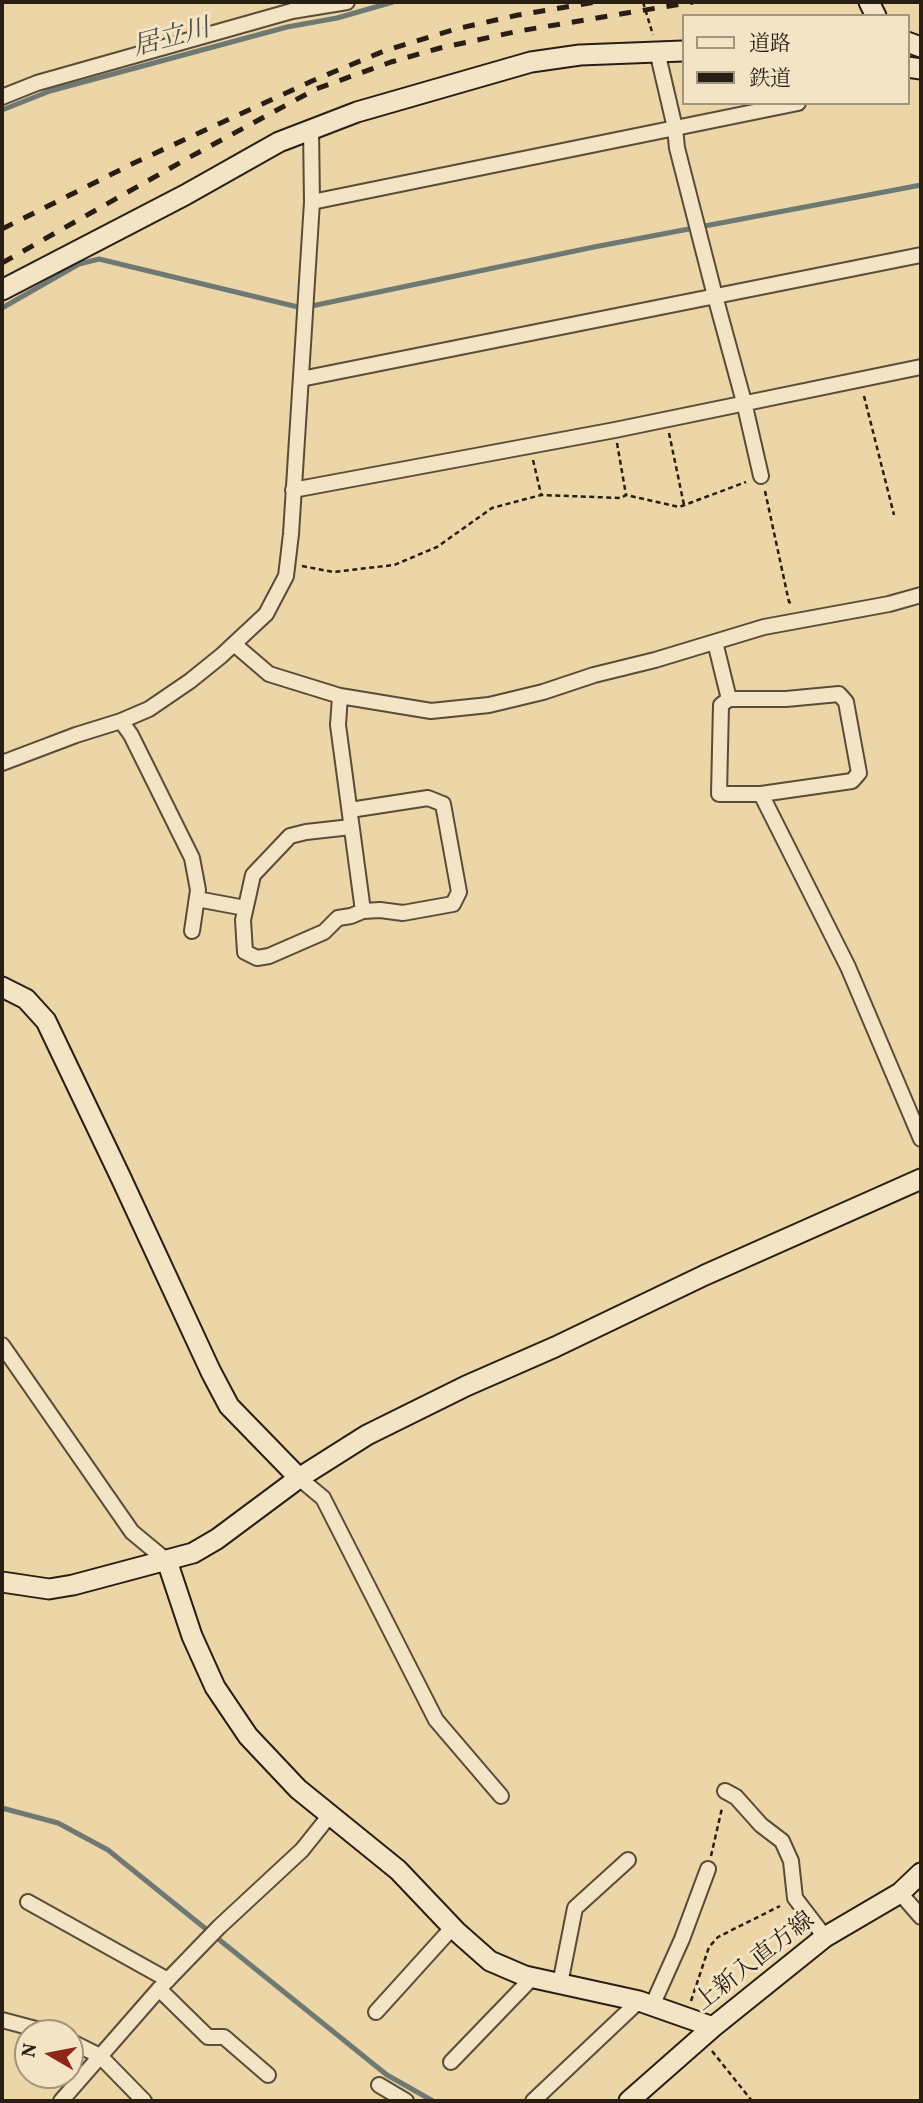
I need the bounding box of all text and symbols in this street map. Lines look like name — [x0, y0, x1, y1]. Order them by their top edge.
legend — [682, 14, 909, 105]
water label: 居立川 — [130, 15, 214, 65]
text: 道路 — [749, 30, 791, 59]
text: 鉄道 — [749, 65, 791, 94]
street label: 上新入直方線 — [690, 1907, 822, 2019]
north arrow — [14, 2019, 84, 2089]
text: N — [16, 2042, 44, 2060]

